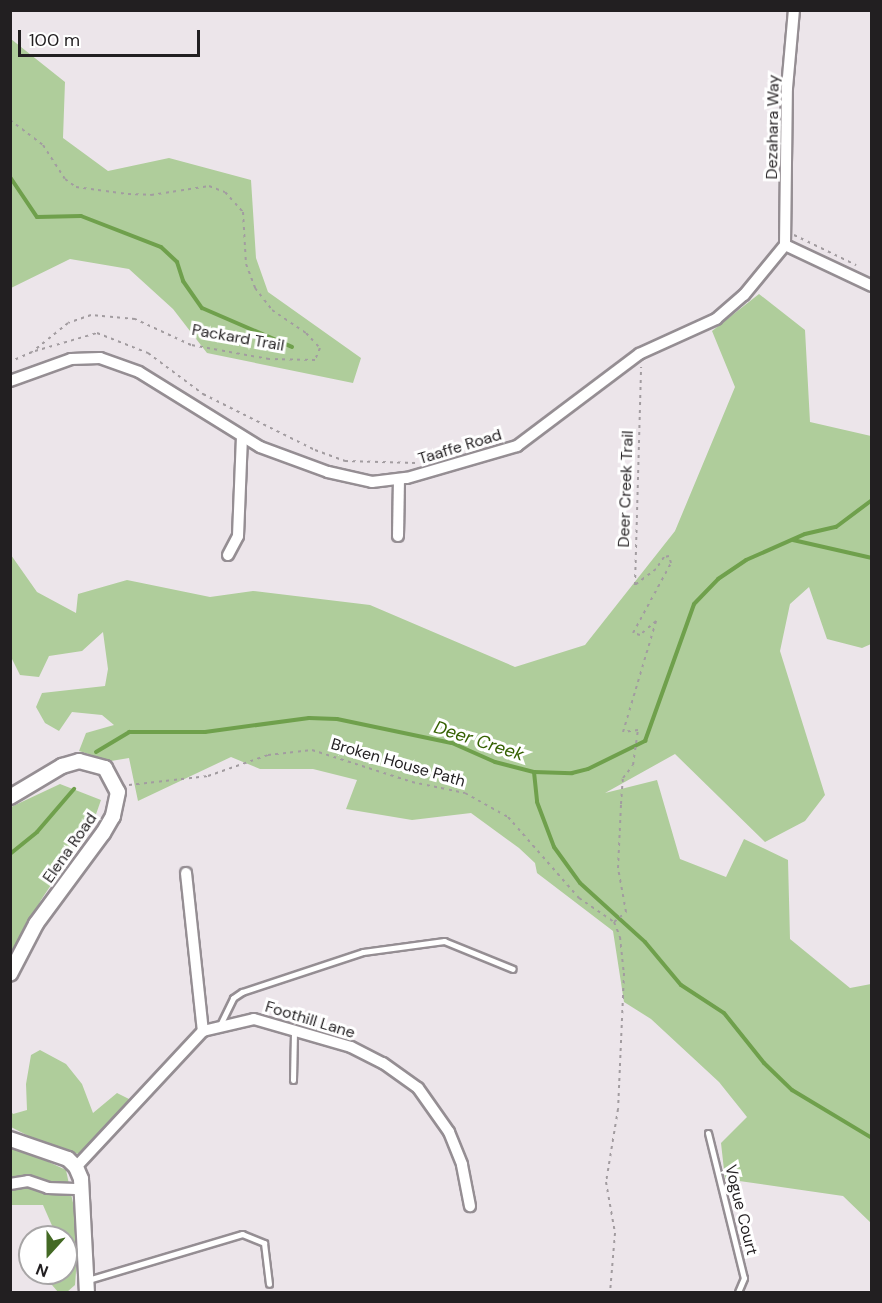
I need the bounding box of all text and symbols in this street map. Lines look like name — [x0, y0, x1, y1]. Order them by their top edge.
scale bar — [21, 18, 202, 56]
text: 100 m — [29, 28, 80, 52]
street label: Dezahara Way — [762, 74, 784, 180]
street label: Packard Trail — [190, 320, 286, 356]
street label: Taaffe Road — [416, 425, 504, 469]
street label: Deer Creek Trail — [614, 430, 638, 548]
water label: Deer Creek — [431, 716, 527, 766]
street label: Broken House Path — [329, 735, 467, 791]
street label: Elena Road — [39, 809, 101, 887]
street label: Foothill Lane — [263, 997, 357, 1043]
street label: Vogue Court — [720, 1163, 762, 1257]
north arrow — [18, 1225, 78, 1285]
text: N — [33, 1259, 51, 1282]

